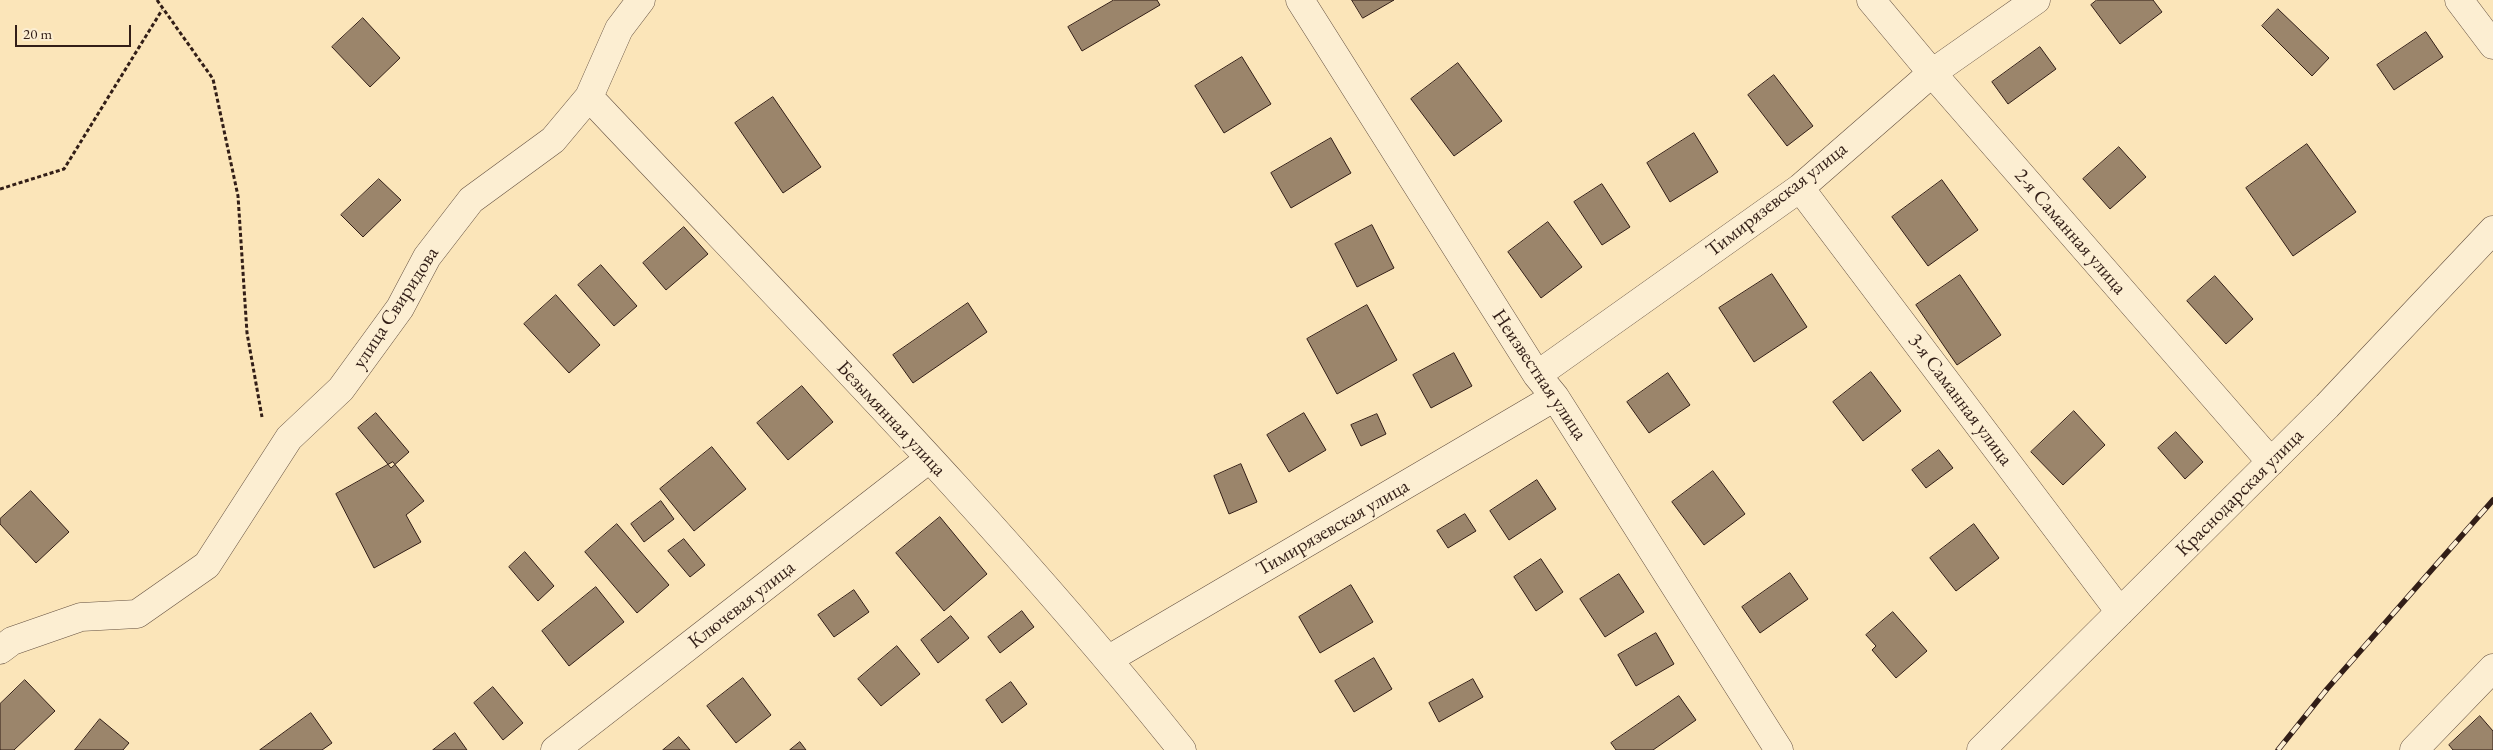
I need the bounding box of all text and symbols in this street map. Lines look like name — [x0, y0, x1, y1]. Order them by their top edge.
scale bar — [18, 15, 134, 47]
text: 20 m — [23, 24, 52, 43]
street label: Тимирязевская улица — [1702, 137, 1852, 263]
street label: 2-я Саманная улица — [2009, 164, 2131, 300]
street label: улица Свиридова — [348, 243, 444, 373]
street label: Неизвестная улица — [1486, 305, 1592, 445]
street label: 3-я Саманная улица — [1903, 329, 2017, 471]
street label: Безымянная улица — [831, 356, 951, 482]
street label: Краснодарская улица — [2171, 424, 2309, 562]
street label: Тимирязевская улица — [1252, 474, 1414, 582]
street label: Ключевая улица — [684, 556, 800, 654]

